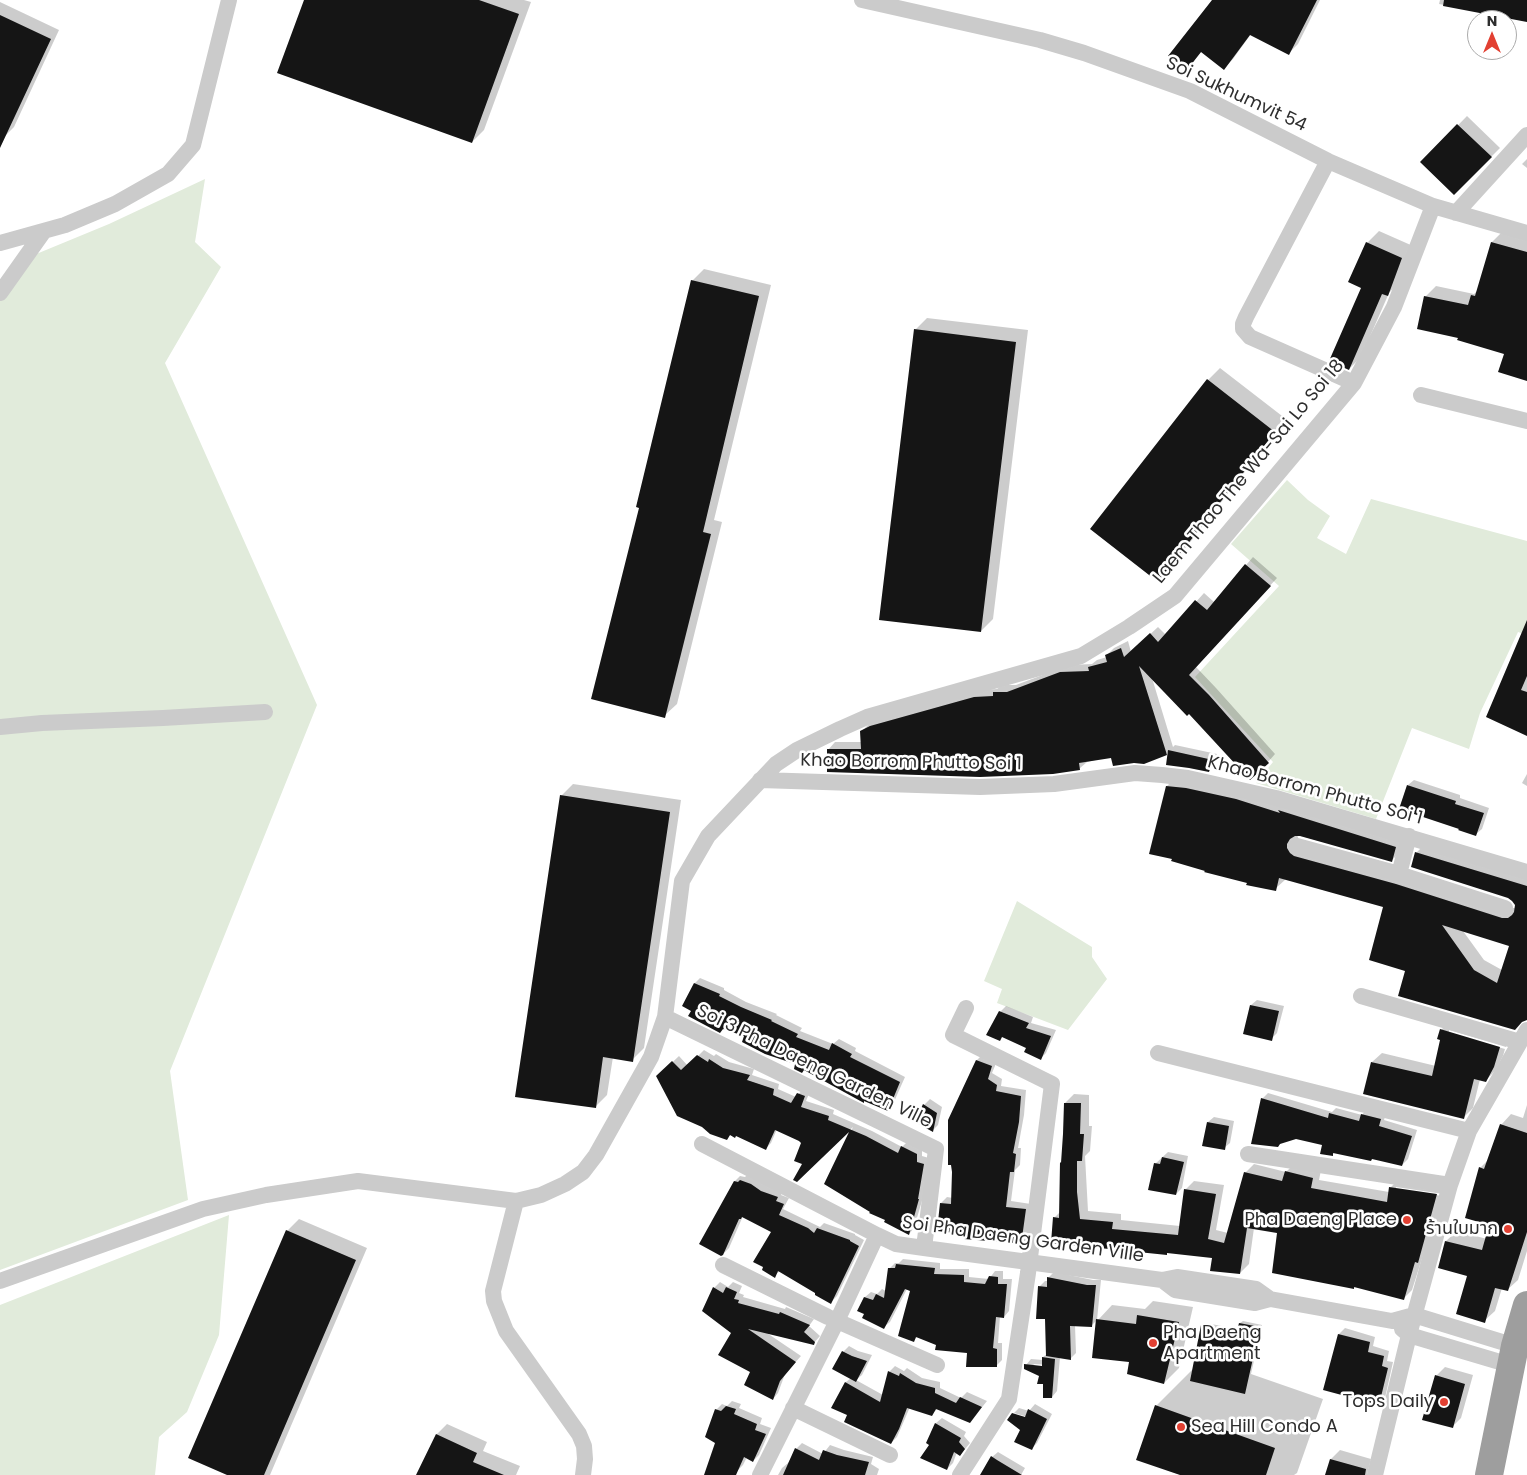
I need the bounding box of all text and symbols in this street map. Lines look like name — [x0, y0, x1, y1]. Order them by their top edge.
north arrow — [1467, 10, 1517, 60]
text: N — [1487, 11, 1497, 31]
street label: Soi Sukhumvit 54 — [1162, 53, 1310, 137]
street label: Laem Thao The Wa-Sai Lo Soi 18 — [1149, 356, 1349, 588]
street label: Khao Borrom Phutto Soi 1 — [800, 750, 1022, 776]
street label: Khao Borrom Phutto Soi 1 — [1205, 752, 1425, 830]
street label: Soi 3 Pha Daeng Garden Ville — [693, 1000, 935, 1134]
place label: Pha Daeng Place — [1244, 1209, 1397, 1231]
street label: Soi Pha Daeng Garden Ville — [901, 1212, 1145, 1268]
marker: Pha Daeng Place — [1401, 1214, 1413, 1226]
place label: ร้านใบมาก — [1426, 1218, 1498, 1240]
marker: ร้านใบมาก — [1502, 1223, 1514, 1235]
place label: Pha Daeng Apartment — [1163, 1322, 1262, 1365]
marker: Pha Daeng Apartment — [1147, 1337, 1159, 1349]
place label: Tops Daily — [1342, 1391, 1434, 1413]
marker: Tops Daily — [1438, 1396, 1450, 1408]
place label: Sea Hill Condo A — [1191, 1416, 1338, 1438]
marker: Sea Hill Condo A — [1175, 1421, 1187, 1433]

